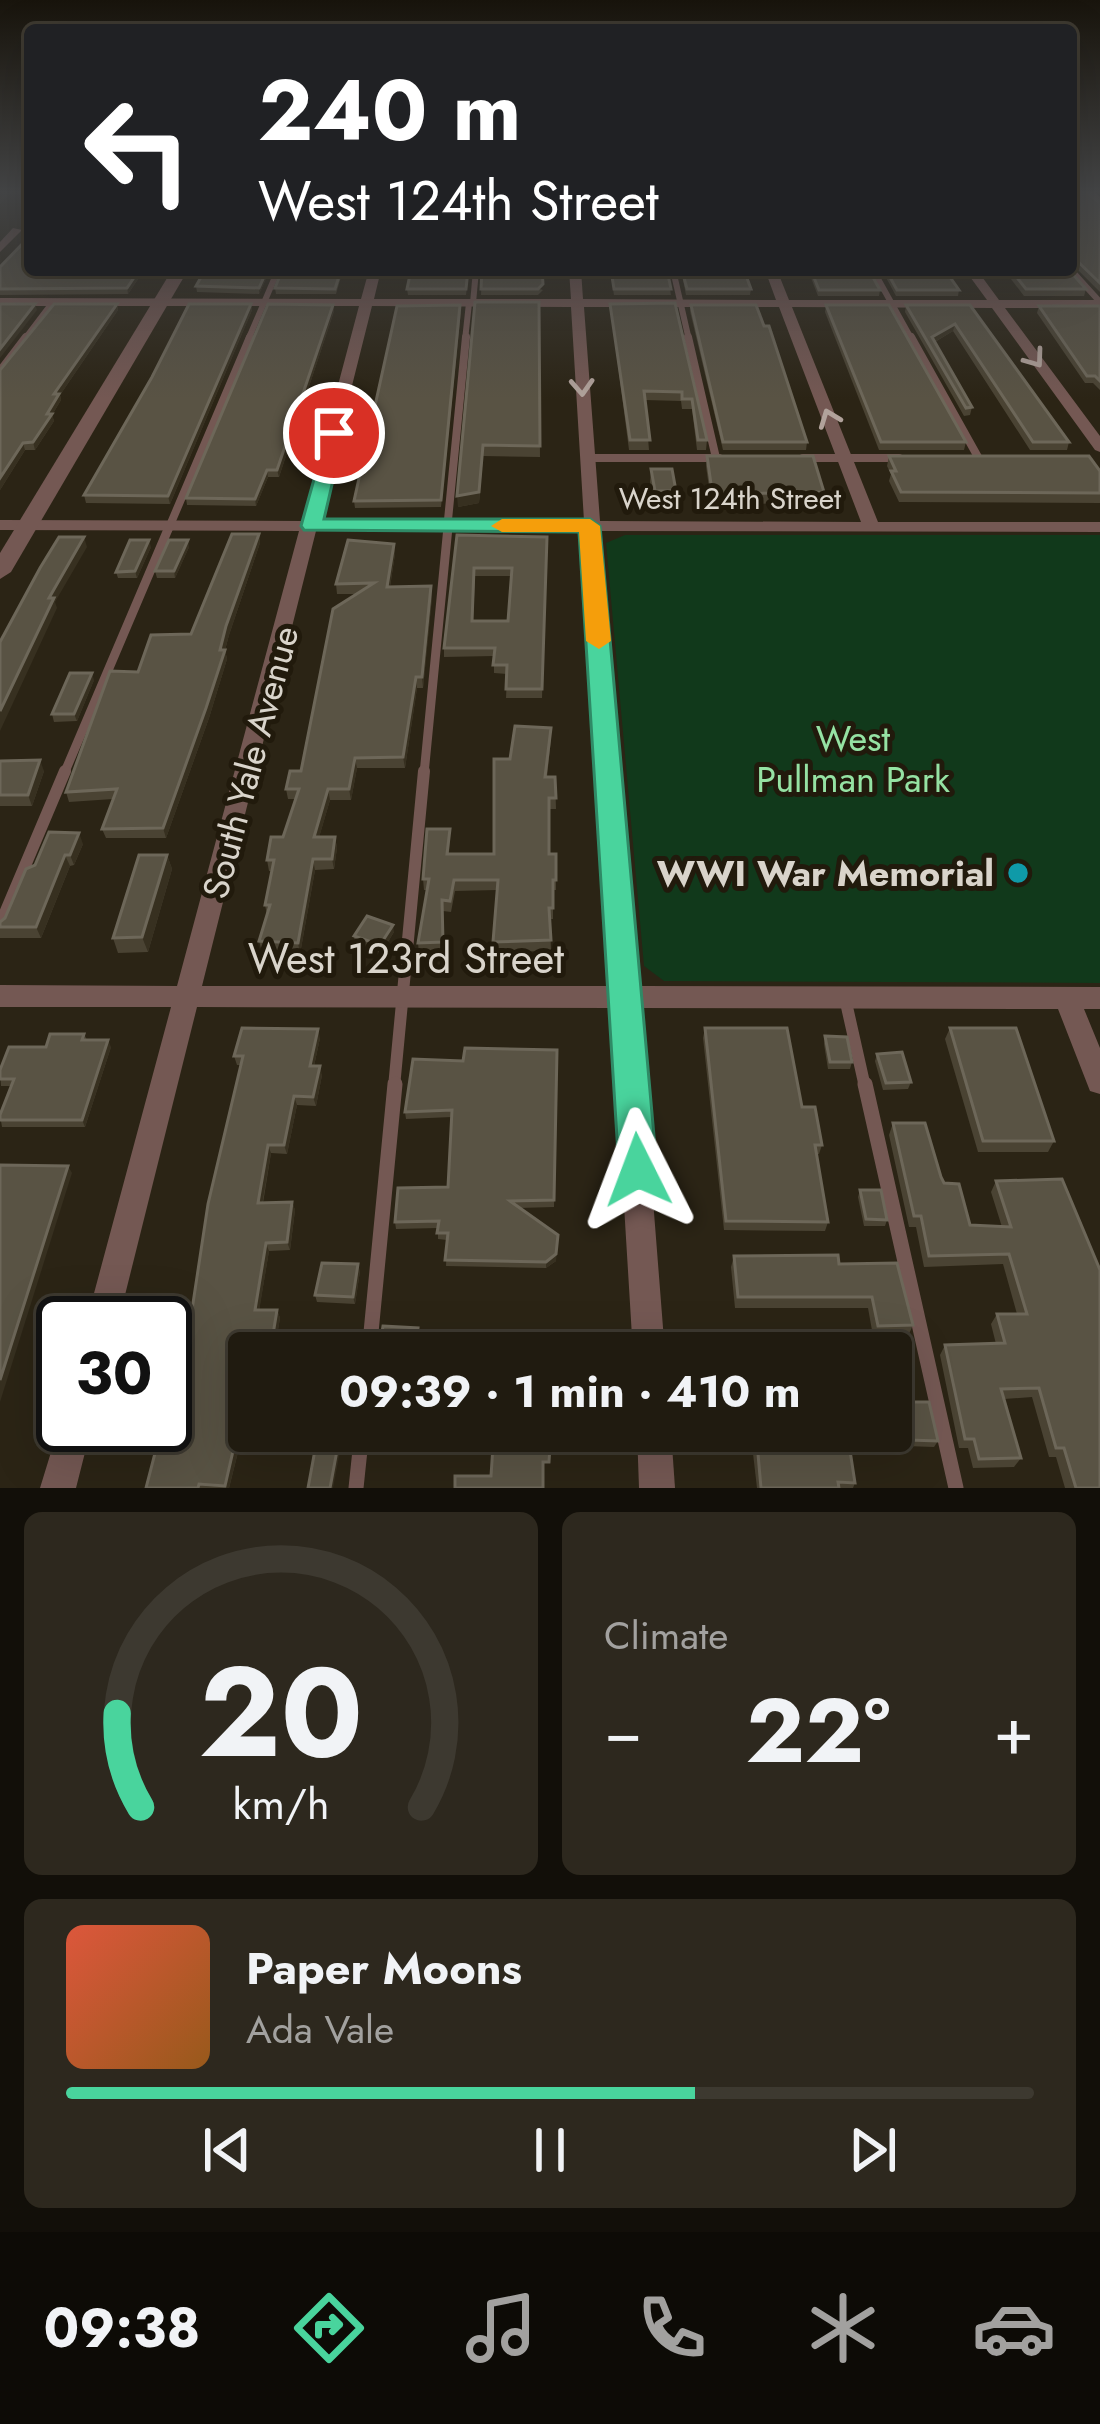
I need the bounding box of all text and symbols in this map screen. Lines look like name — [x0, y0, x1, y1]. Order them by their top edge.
text: 240 m — [258, 50, 521, 172]
icon: left — [60, 72, 216, 228]
text: West 124th Street — [258, 162, 659, 240]
one-way arrow — [1021, 345, 1043, 367]
one-way arrow — [568, 378, 594, 397]
pin — [283, 382, 385, 484]
icon: arrive — [301, 400, 367, 466]
one-way arrow — [818, 408, 843, 429]
street label: West 124th Street — [619, 477, 842, 520]
street label: South Yale Avenue — [189, 620, 311, 904]
park label: West Pullman Park — [756, 712, 950, 805]
place label: WWI War Memorial — [657, 847, 994, 899]
marker: WWI War Memorial — [1005, 860, 1031, 886]
street label: West 123rd Street — [248, 928, 564, 989]
position arrow — [575, 1107, 701, 1233]
speed limit sign: 30 — [36, 1296, 192, 1452]
text: 09:39 · 1 min · 410 m — [339, 1359, 801, 1424]
text: Climate — [604, 1607, 728, 1664]
text: 20 — [199, 1622, 363, 1803]
text: 22° — [746, 1666, 891, 1796]
text: − — [604, 1683, 643, 1779]
text: + — [993, 1683, 1034, 1779]
text: km/h — [233, 1772, 329, 1834]
text: Paper Moons — [246, 1936, 522, 2001]
text: Ada Vale — [246, 2001, 394, 2058]
icon: previous — [194, 2117, 260, 2183]
icon: pause — [517, 2117, 583, 2183]
icon: next — [840, 2117, 906, 2183]
icon: directions — [287, 2286, 371, 2370]
icon: music — [459, 2286, 543, 2370]
icon: phone — [630, 2286, 714, 2370]
icon: climate — [801, 2286, 885, 2370]
icon: car — [972, 2286, 1056, 2370]
text: 09:38 — [44, 2289, 200, 2367]

